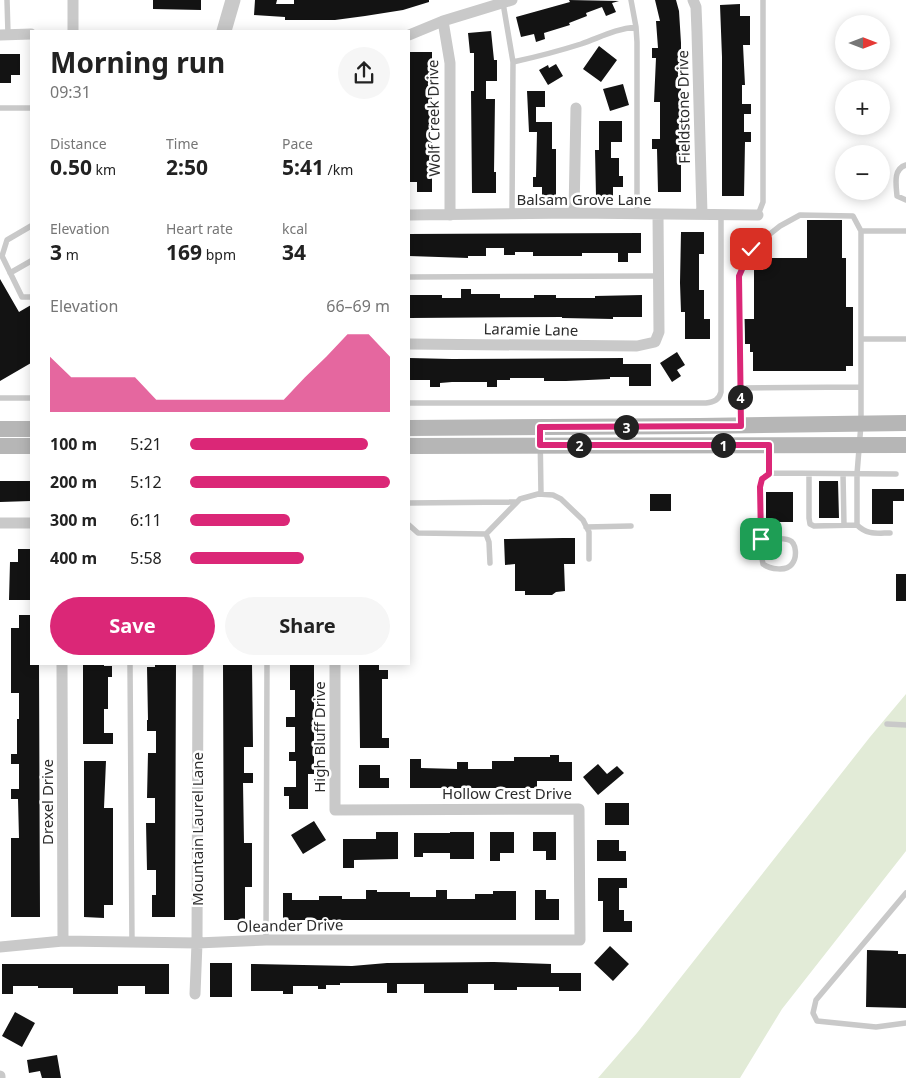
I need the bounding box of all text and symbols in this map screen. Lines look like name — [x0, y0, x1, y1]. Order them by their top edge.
north arrow — [835, 15, 890, 70]
map controls — [835, 15, 890, 200]
text: Morning run — [50, 43, 225, 81]
button: share — [338, 47, 390, 99]
street label: Fieldstone Drive — [672, 50, 694, 164]
street label: Wolf Creek Drive — [422, 59, 444, 177]
button: + — [835, 80, 890, 135]
text: 09:31 — [50, 81, 91, 103]
text: Distance — [50, 134, 107, 153]
text: Time — [166, 134, 198, 153]
text: Pace — [282, 134, 313, 153]
button: − — [835, 145, 890, 200]
text: 0.50 — [50, 153, 92, 181]
text: 2:50 — [166, 153, 208, 181]
text: 5:41 — [282, 153, 324, 181]
text: km — [92, 160, 116, 179]
text: /km — [324, 160, 353, 179]
street label: Balsam Grove Lane — [516, 189, 652, 209]
text: Elevation — [50, 219, 110, 238]
text: Heart rate — [166, 219, 233, 238]
text: kcal — [282, 219, 308, 238]
pin — [730, 228, 772, 270]
icon: check — [737, 235, 765, 263]
text: 3 — [50, 238, 62, 266]
text: 169 — [166, 238, 202, 266]
text: 34 — [282, 238, 306, 266]
text: m — [62, 245, 79, 264]
text: bpm — [202, 245, 236, 264]
text: Elevation — [50, 295, 118, 317]
text: 66–69 m — [326, 295, 390, 317]
street label: Laramie Lane — [483, 318, 579, 340]
pin: 4 — [728, 384, 752, 410]
text: 4 — [736, 388, 745, 407]
pin: 3 — [614, 414, 638, 440]
text: 3 — [622, 418, 631, 437]
pin: 2 — [566, 432, 592, 458]
pin: 1 — [710, 432, 736, 458]
text: 100 m — [50, 433, 97, 455]
text: 5:21 — [130, 433, 162, 455]
text: 2 — [575, 436, 584, 455]
text: 1 — [719, 436, 728, 455]
text: 200 m — [50, 471, 97, 493]
text: 5:12 — [130, 471, 162, 493]
text: 300 m — [50, 509, 97, 531]
text: 6:11 — [130, 509, 162, 531]
pin — [740, 518, 782, 560]
icon: arrive — [747, 525, 775, 553]
text: 400 m — [50, 547, 97, 569]
text: 5:58 — [130, 547, 162, 569]
button: Save — [50, 597, 215, 655]
button: Share — [225, 597, 390, 655]
street label: High Bluff Drive — [309, 681, 329, 793]
street label: Mountain Laurel Lane — [187, 752, 207, 906]
street label: Drexel Drive — [37, 759, 57, 845]
street label: Hollow Crest Drive — [442, 783, 572, 803]
street label: Oleander Drive — [237, 914, 343, 936]

